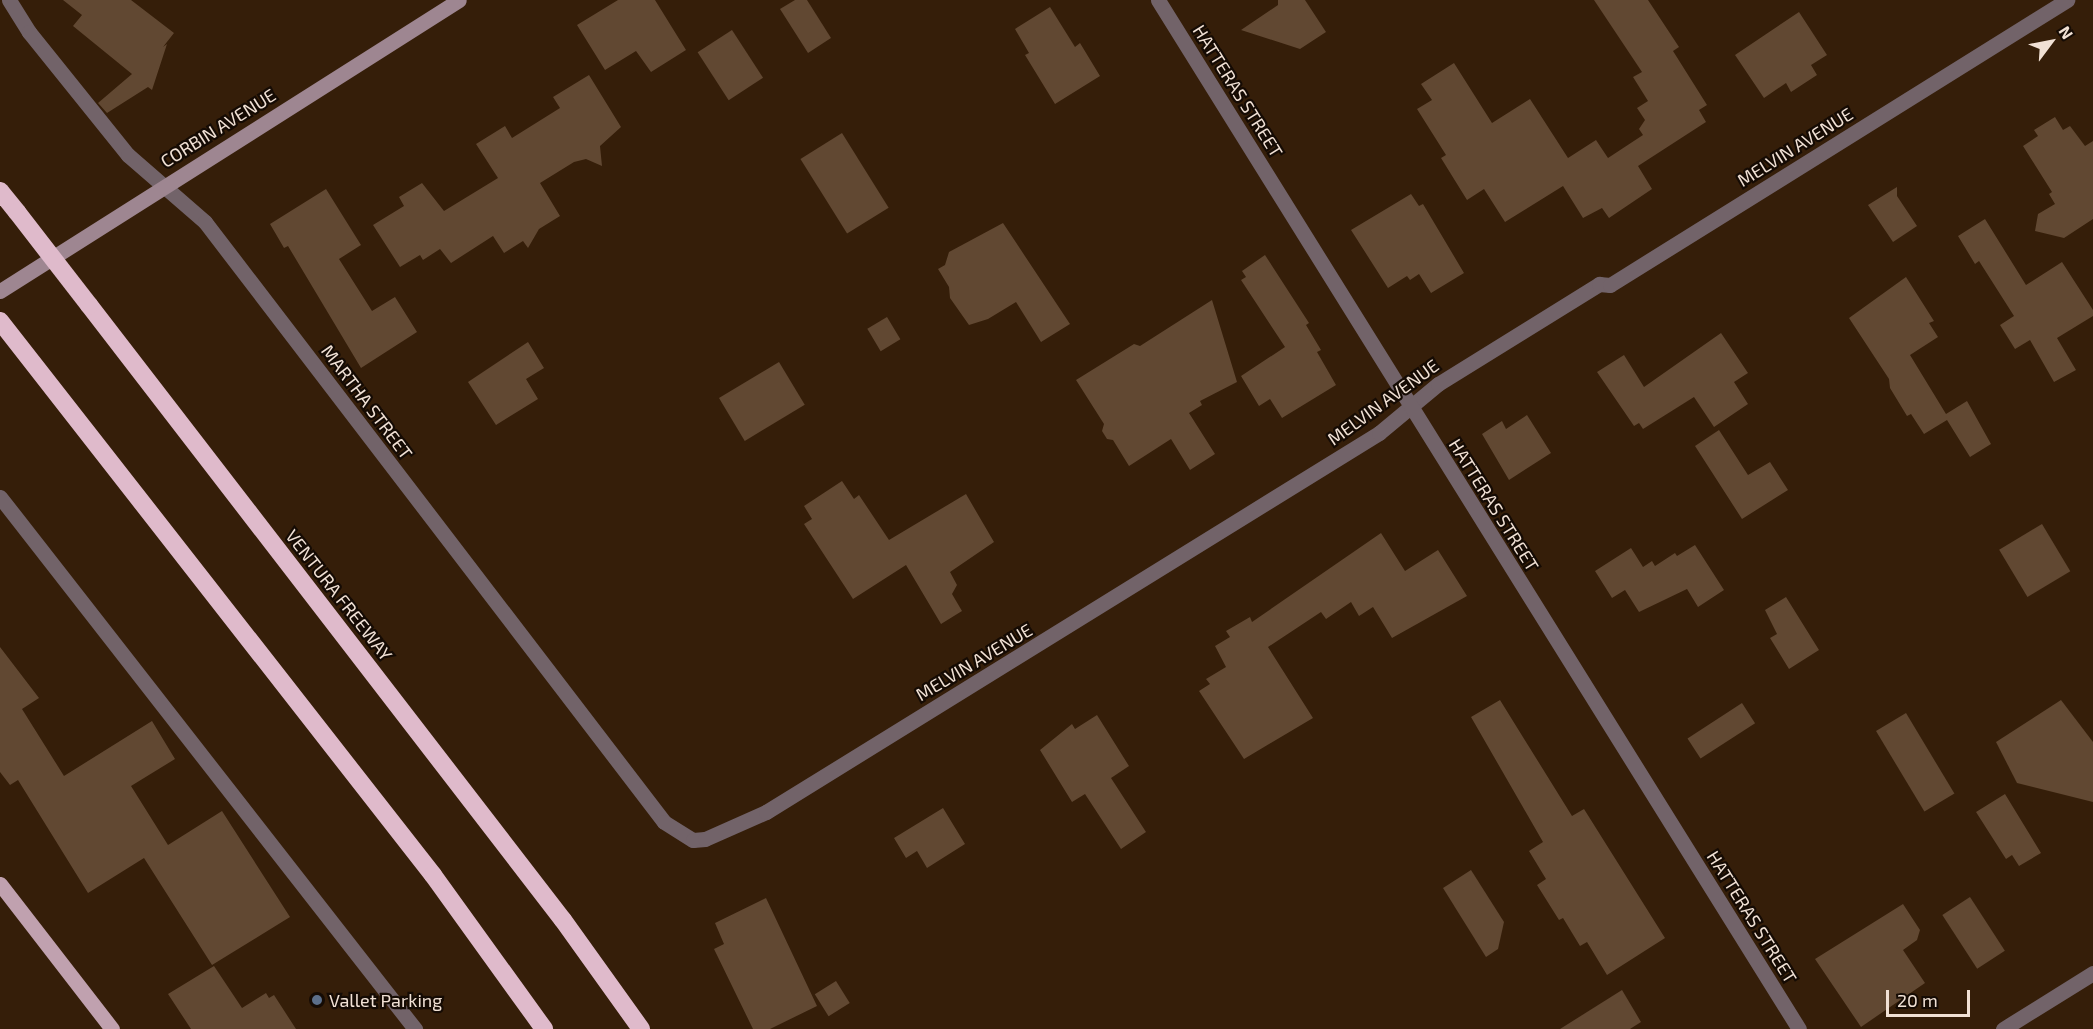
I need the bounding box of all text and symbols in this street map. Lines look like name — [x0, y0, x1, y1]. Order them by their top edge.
north arrow — [2021, 12, 2081, 72]
street label: HATTERAS STREET — [1189, 21, 1287, 161]
text: N — [2056, 22, 2078, 42]
street label: CORBIN AVENUE — [156, 84, 280, 172]
street label: MELVIN AVENUE — [1733, 103, 1857, 191]
street label: MARTHA STREET — [317, 340, 417, 464]
street label: MELVIN AVENUE — [1323, 354, 1443, 450]
street label: HATTERAS STREET — [1445, 435, 1543, 575]
street label: VENTURA FREEWAY — [281, 525, 397, 665]
street label: MELVIN AVENUE — [912, 619, 1036, 705]
street label: HATTERAS STREET — [1703, 847, 1801, 987]
scale bar — [1889, 978, 1973, 1016]
place label: Vallet Parking — [329, 989, 442, 1011]
text: 20 m — [1897, 989, 1938, 1011]
marker: Vallet Parking — [310, 993, 324, 1007]

